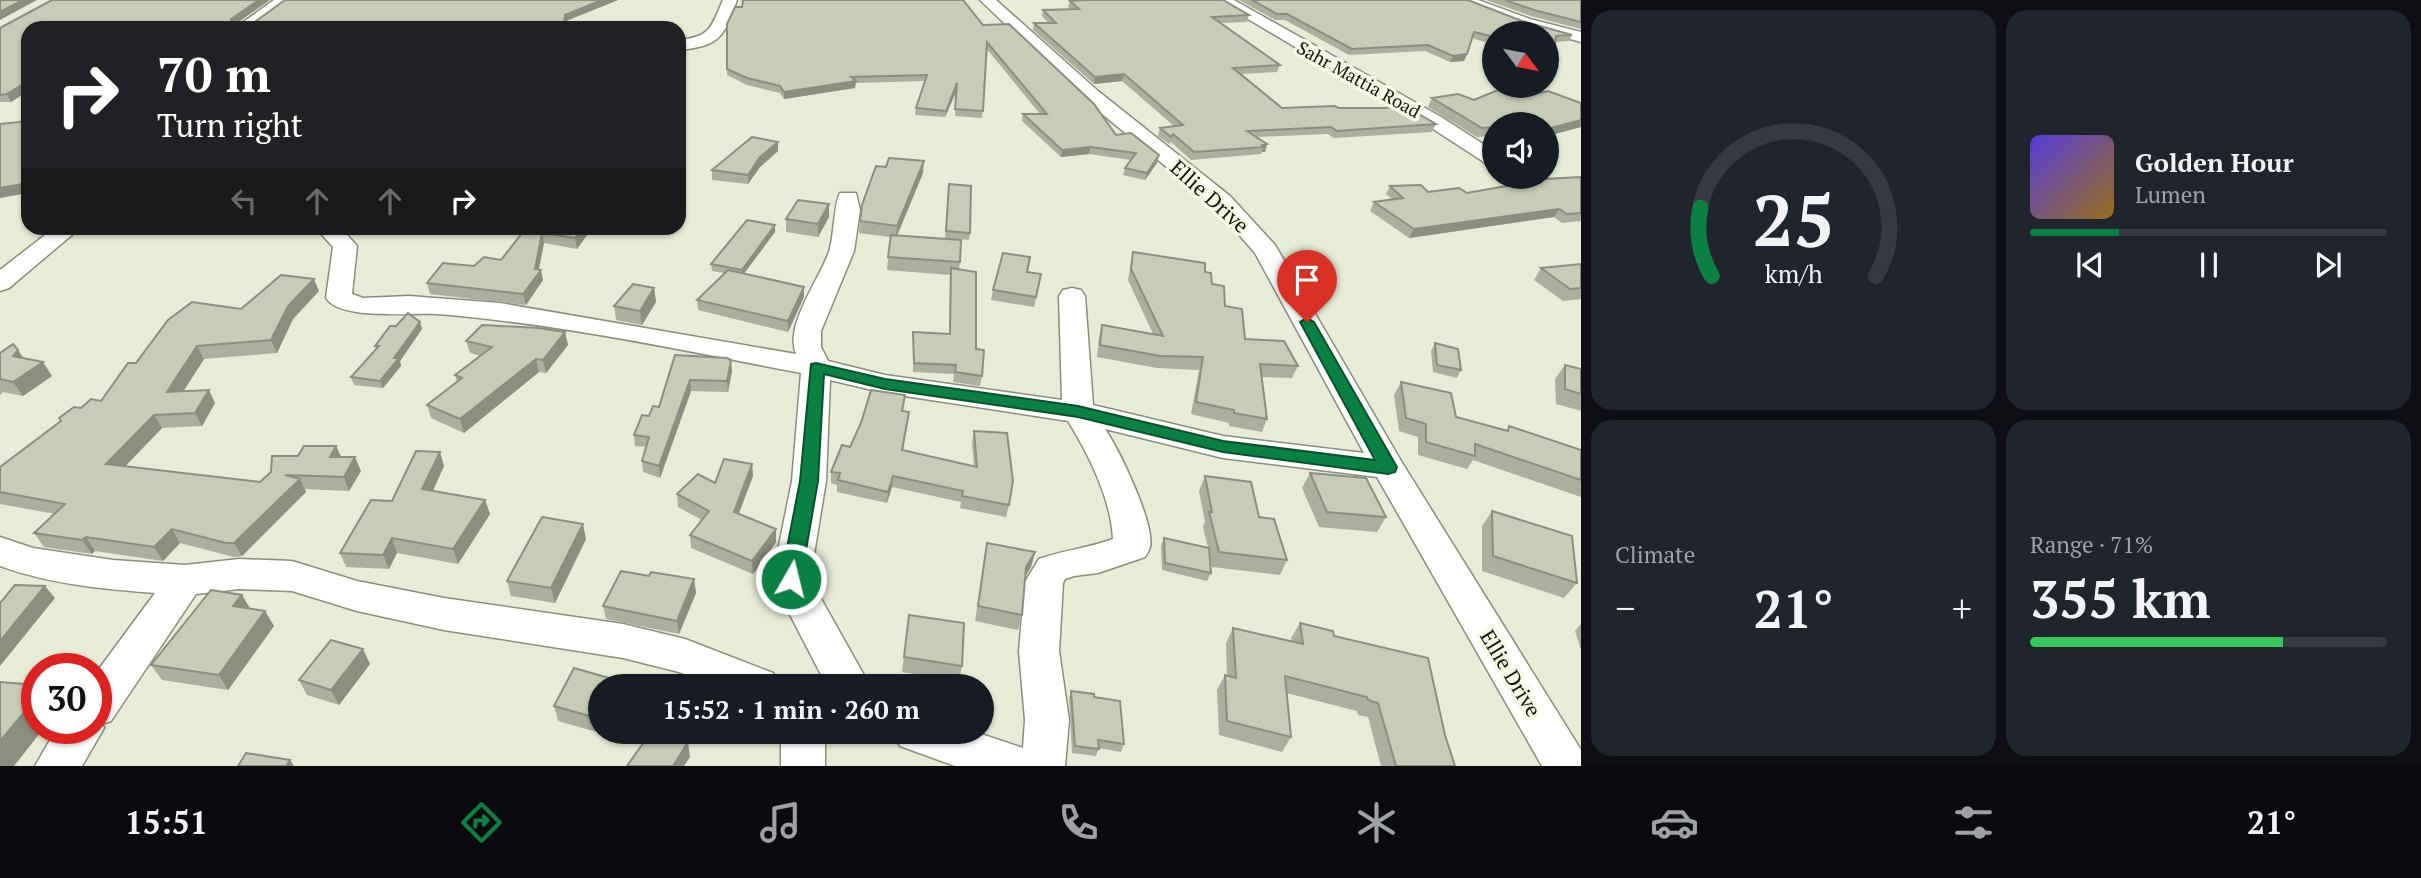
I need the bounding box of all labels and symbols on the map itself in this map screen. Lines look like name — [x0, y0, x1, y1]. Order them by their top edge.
north arrow — [1482, 21, 1559, 98]
street label: Sahr Mattia Road — [1293, 35, 1425, 123]
street label: Ellie Drive — [1165, 153, 1255, 239]
pin — [1277, 250, 1337, 322]
position arrow — [754, 542, 828, 616]
street label: Ellie Drive — [1474, 624, 1548, 722]
speed limit sign: 30 — [21, 653, 112, 744]

